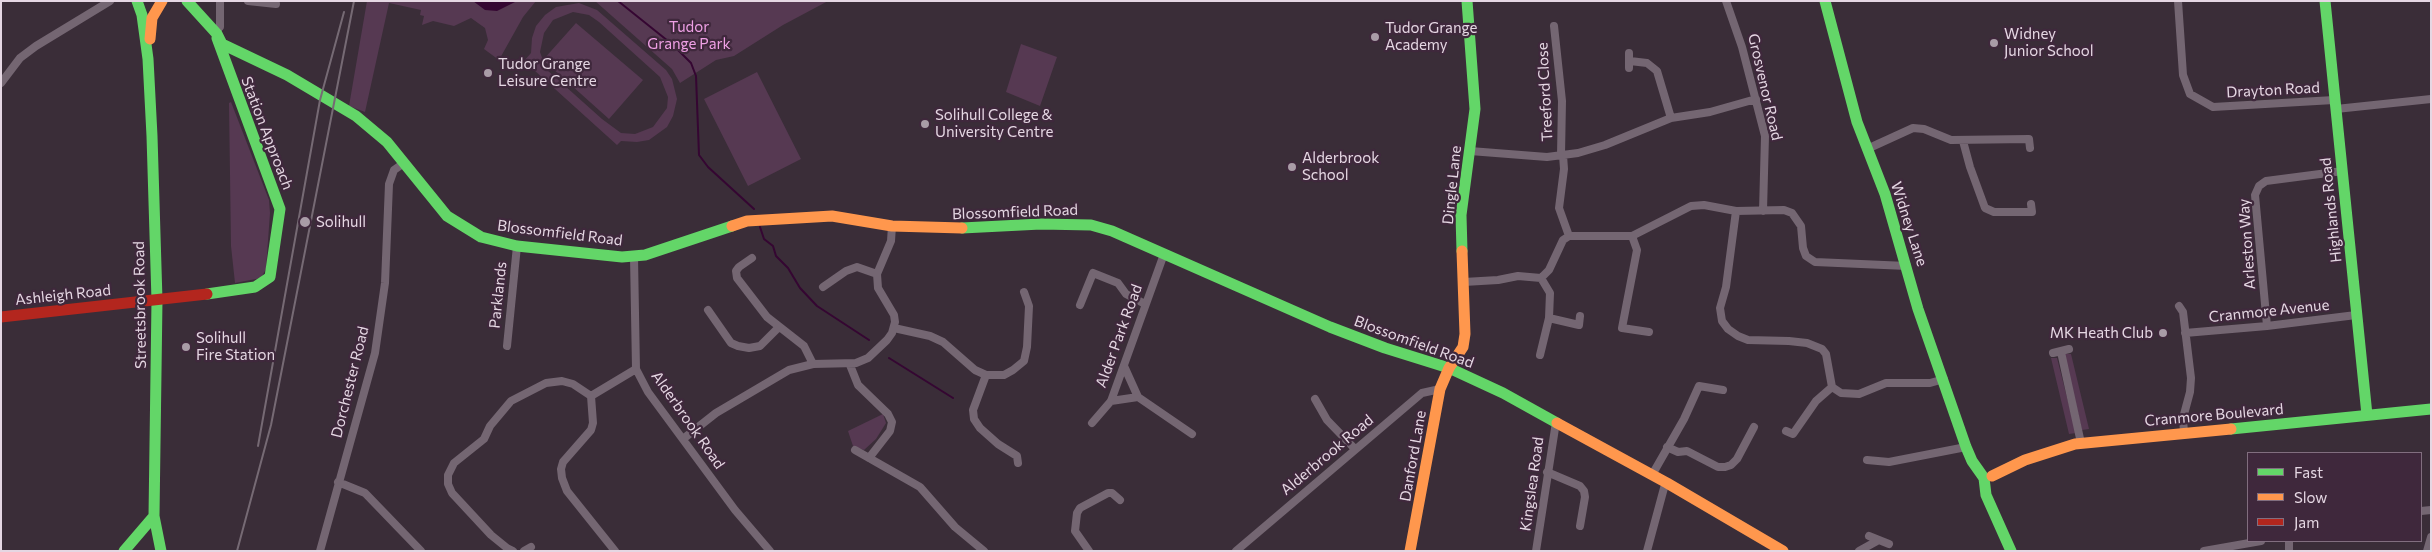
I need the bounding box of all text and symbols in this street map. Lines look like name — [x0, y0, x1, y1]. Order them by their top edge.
park label: Tudor Grange Park — [647, 18, 731, 53]
place label: Tudor Grange Academy — [1385, 19, 1477, 54]
place label: Widney Junior School — [2004, 25, 2094, 60]
marker: Tudor Grange Academy — [1369, 31, 1381, 43]
street label: Grosvenor Road — [1744, 32, 1786, 142]
marker: Widney Junior School — [1988, 37, 2000, 49]
street label: Treeford Close — [1533, 42, 1557, 142]
place label: Tudor Grange Leisure Centre — [498, 55, 597, 90]
marker: Tudor Grange Leisure Centre — [482, 67, 494, 79]
street label: Station Approach — [237, 74, 297, 192]
street label: Drayton Road — [2226, 79, 2320, 101]
place label: Solihull College & University Centre — [935, 106, 1054, 141]
marker: Solihull College & University Centre — [919, 118, 931, 130]
street label: Dingle Lane — [1439, 145, 1465, 225]
place label: Alderbrook School — [1302, 149, 1379, 184]
street label: Highlands Road — [2317, 157, 2345, 263]
marker: Alderbrook School — [1286, 161, 1298, 173]
street label: Widney Lane — [1887, 180, 1931, 268]
street label: Arleston Way — [2235, 198, 2259, 290]
street label: Blossomfield Road — [952, 201, 1078, 223]
place label: Solihull — [316, 213, 366, 231]
marker: Solihull — [298, 215, 312, 229]
street label: Blossomfield Road — [496, 216, 624, 250]
street label: Streetsbrook Road — [130, 241, 150, 369]
street label: Parklands — [486, 261, 510, 329]
street label: Ashleigh Road — [14, 281, 112, 309]
street label: Alder Park Road — [1092, 282, 1146, 390]
street label: Cranmore Avenue — [2208, 296, 2330, 326]
street label: Blossomfield Road — [1352, 312, 1476, 372]
street label: Dorchester Road — [327, 324, 373, 440]
place label: MK Heath Club — [2050, 324, 2153, 342]
marker: MK Heath Club — [2157, 327, 2169, 339]
place label: Solihull Fire Station — [196, 329, 275, 364]
marker: Solihull Fire Station — [180, 341, 192, 353]
street label: Alderbrook Road — [648, 368, 728, 472]
street label: Cranmore Boulevard — [2144, 400, 2284, 430]
street label: Danford Lane — [1396, 409, 1430, 503]
street label: Alderbrook Road — [1277, 411, 1377, 499]
street label: Kingslea Road — [1516, 436, 1548, 532]
legend — [2247, 452, 2422, 542]
text: Fast — [2294, 463, 2323, 481]
text: Slow — [2294, 488, 2327, 506]
text: Jam — [2294, 513, 2319, 531]

